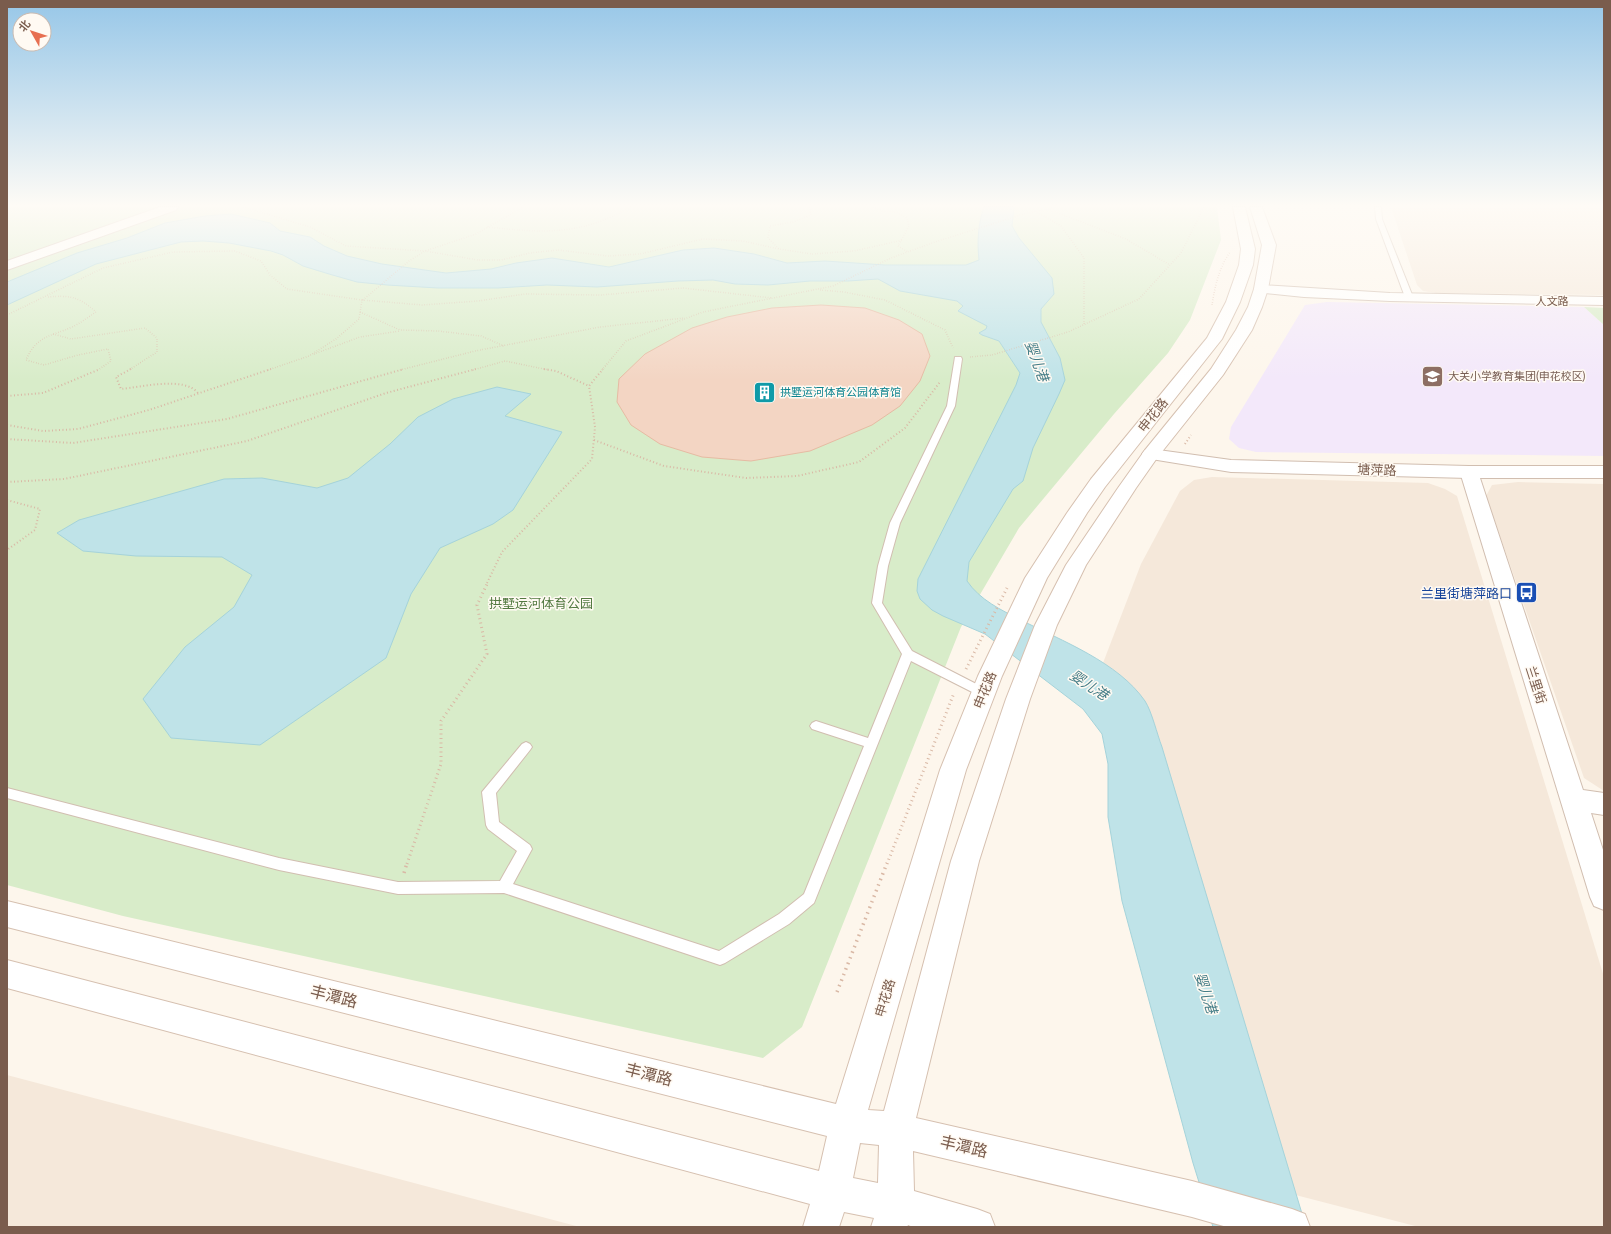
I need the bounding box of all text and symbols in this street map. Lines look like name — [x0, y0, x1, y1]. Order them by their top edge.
north arrow — [12, 12, 52, 52]
text: 北 — [16, 18, 32, 34]
street label: 人文路 — [1536, 295, 1569, 307]
water label: 婴儿港 — [1022, 339, 1052, 385]
school or university icon: 大关小学教育集团(申花校区) — [1420, 363, 1446, 389]
place label: 大关小学教育集团(申花校区) — [1448, 370, 1586, 382]
building icon: 拱墅运河体育公园体育馆 — [752, 379, 778, 405]
place label: 拱墅运河体育公园体育馆 — [780, 386, 901, 398]
street label: 申花路 — [1135, 395, 1171, 435]
street label: 塘萍路 — [1357, 462, 1397, 478]
bus stop icon: 兰里街塘萍路口 — [1514, 580, 1540, 606]
place label: 兰里街塘萍路口 — [1421, 586, 1512, 601]
park label: 拱墅运河体育公园 — [489, 596, 593, 611]
street label: 兰里街 — [1523, 664, 1549, 706]
water label: 婴儿港 — [1067, 667, 1113, 704]
street label: 申花路 — [971, 669, 999, 711]
water label: 婴儿港 — [1192, 971, 1221, 1017]
street label: 申花路 — [872, 977, 898, 1019]
street label: 丰潭路 — [309, 981, 359, 1011]
street label: 丰潭路 — [624, 1059, 674, 1089]
street label: 丰潭路 — [939, 1132, 989, 1160]

